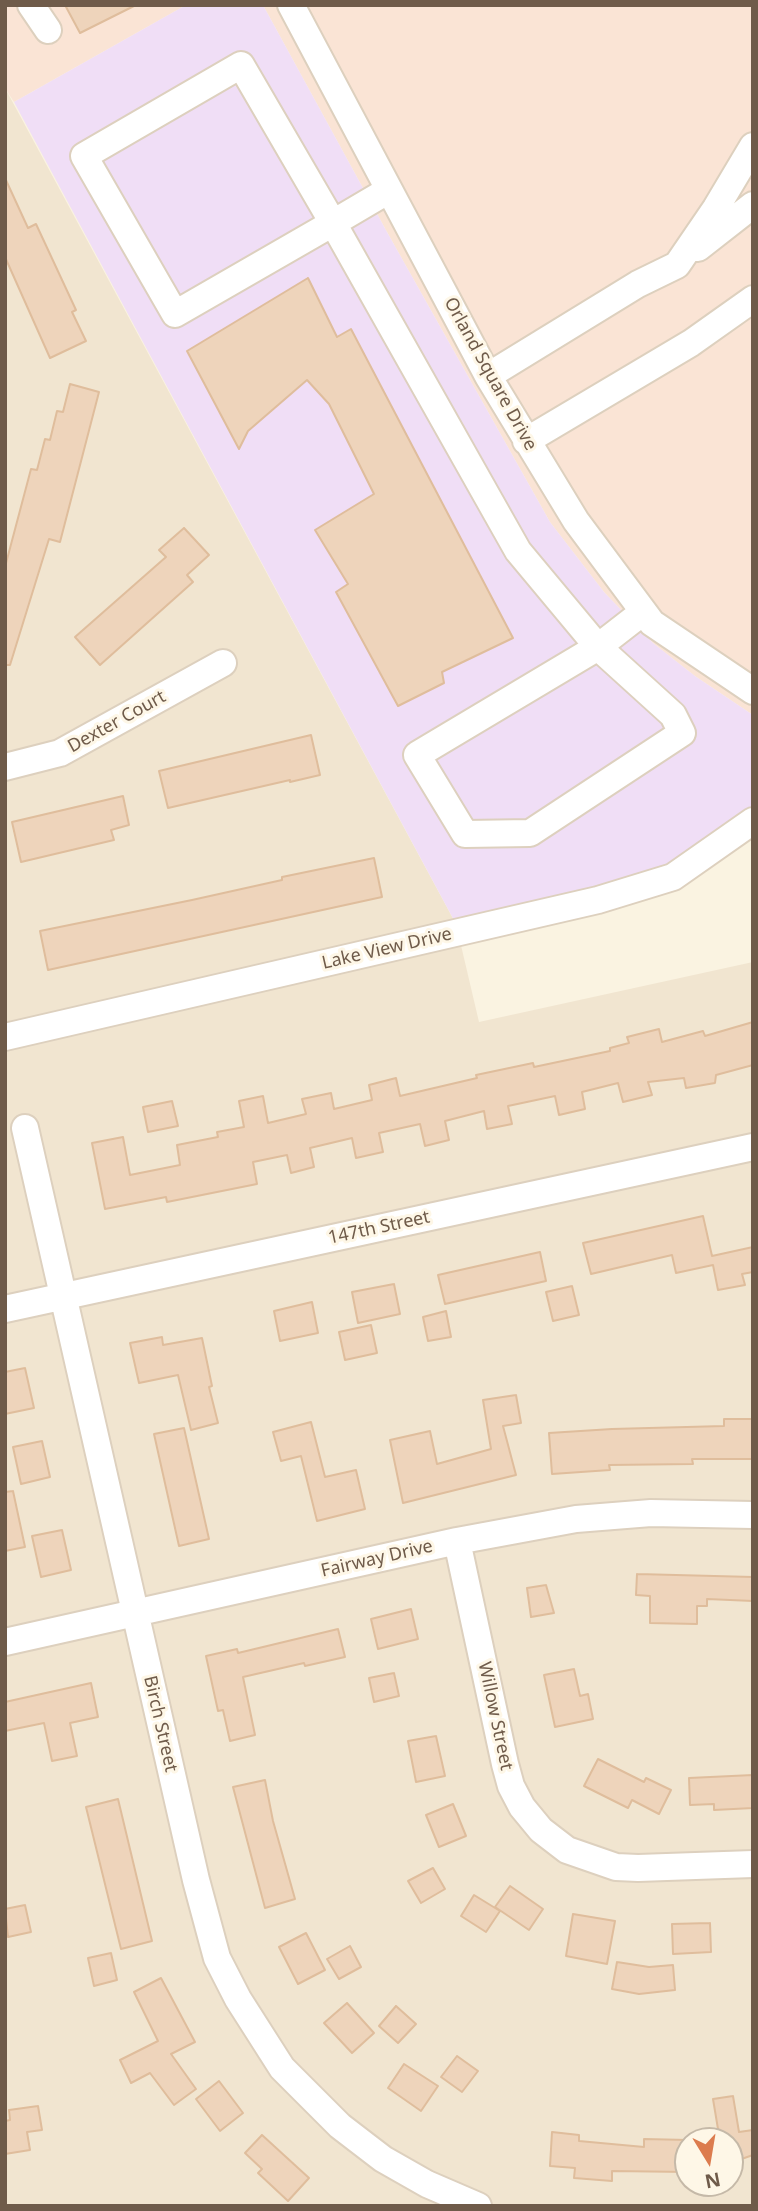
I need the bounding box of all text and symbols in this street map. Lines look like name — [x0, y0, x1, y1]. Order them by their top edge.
street label: Orland Square Drive — [439, 294, 541, 454]
street label: Dexter Court — [64, 686, 170, 758]
street label: Lake View Drive — [320, 924, 454, 974]
street label: 147th Street — [326, 1207, 432, 1249]
street label: Fairway Drive — [319, 1536, 435, 1582]
street label: Willow Street — [473, 1660, 517, 1772]
street label: Birch Street — [138, 1674, 182, 1774]
north arrow — [674, 2127, 744, 2197]
text: N — [703, 2166, 723, 2195]

